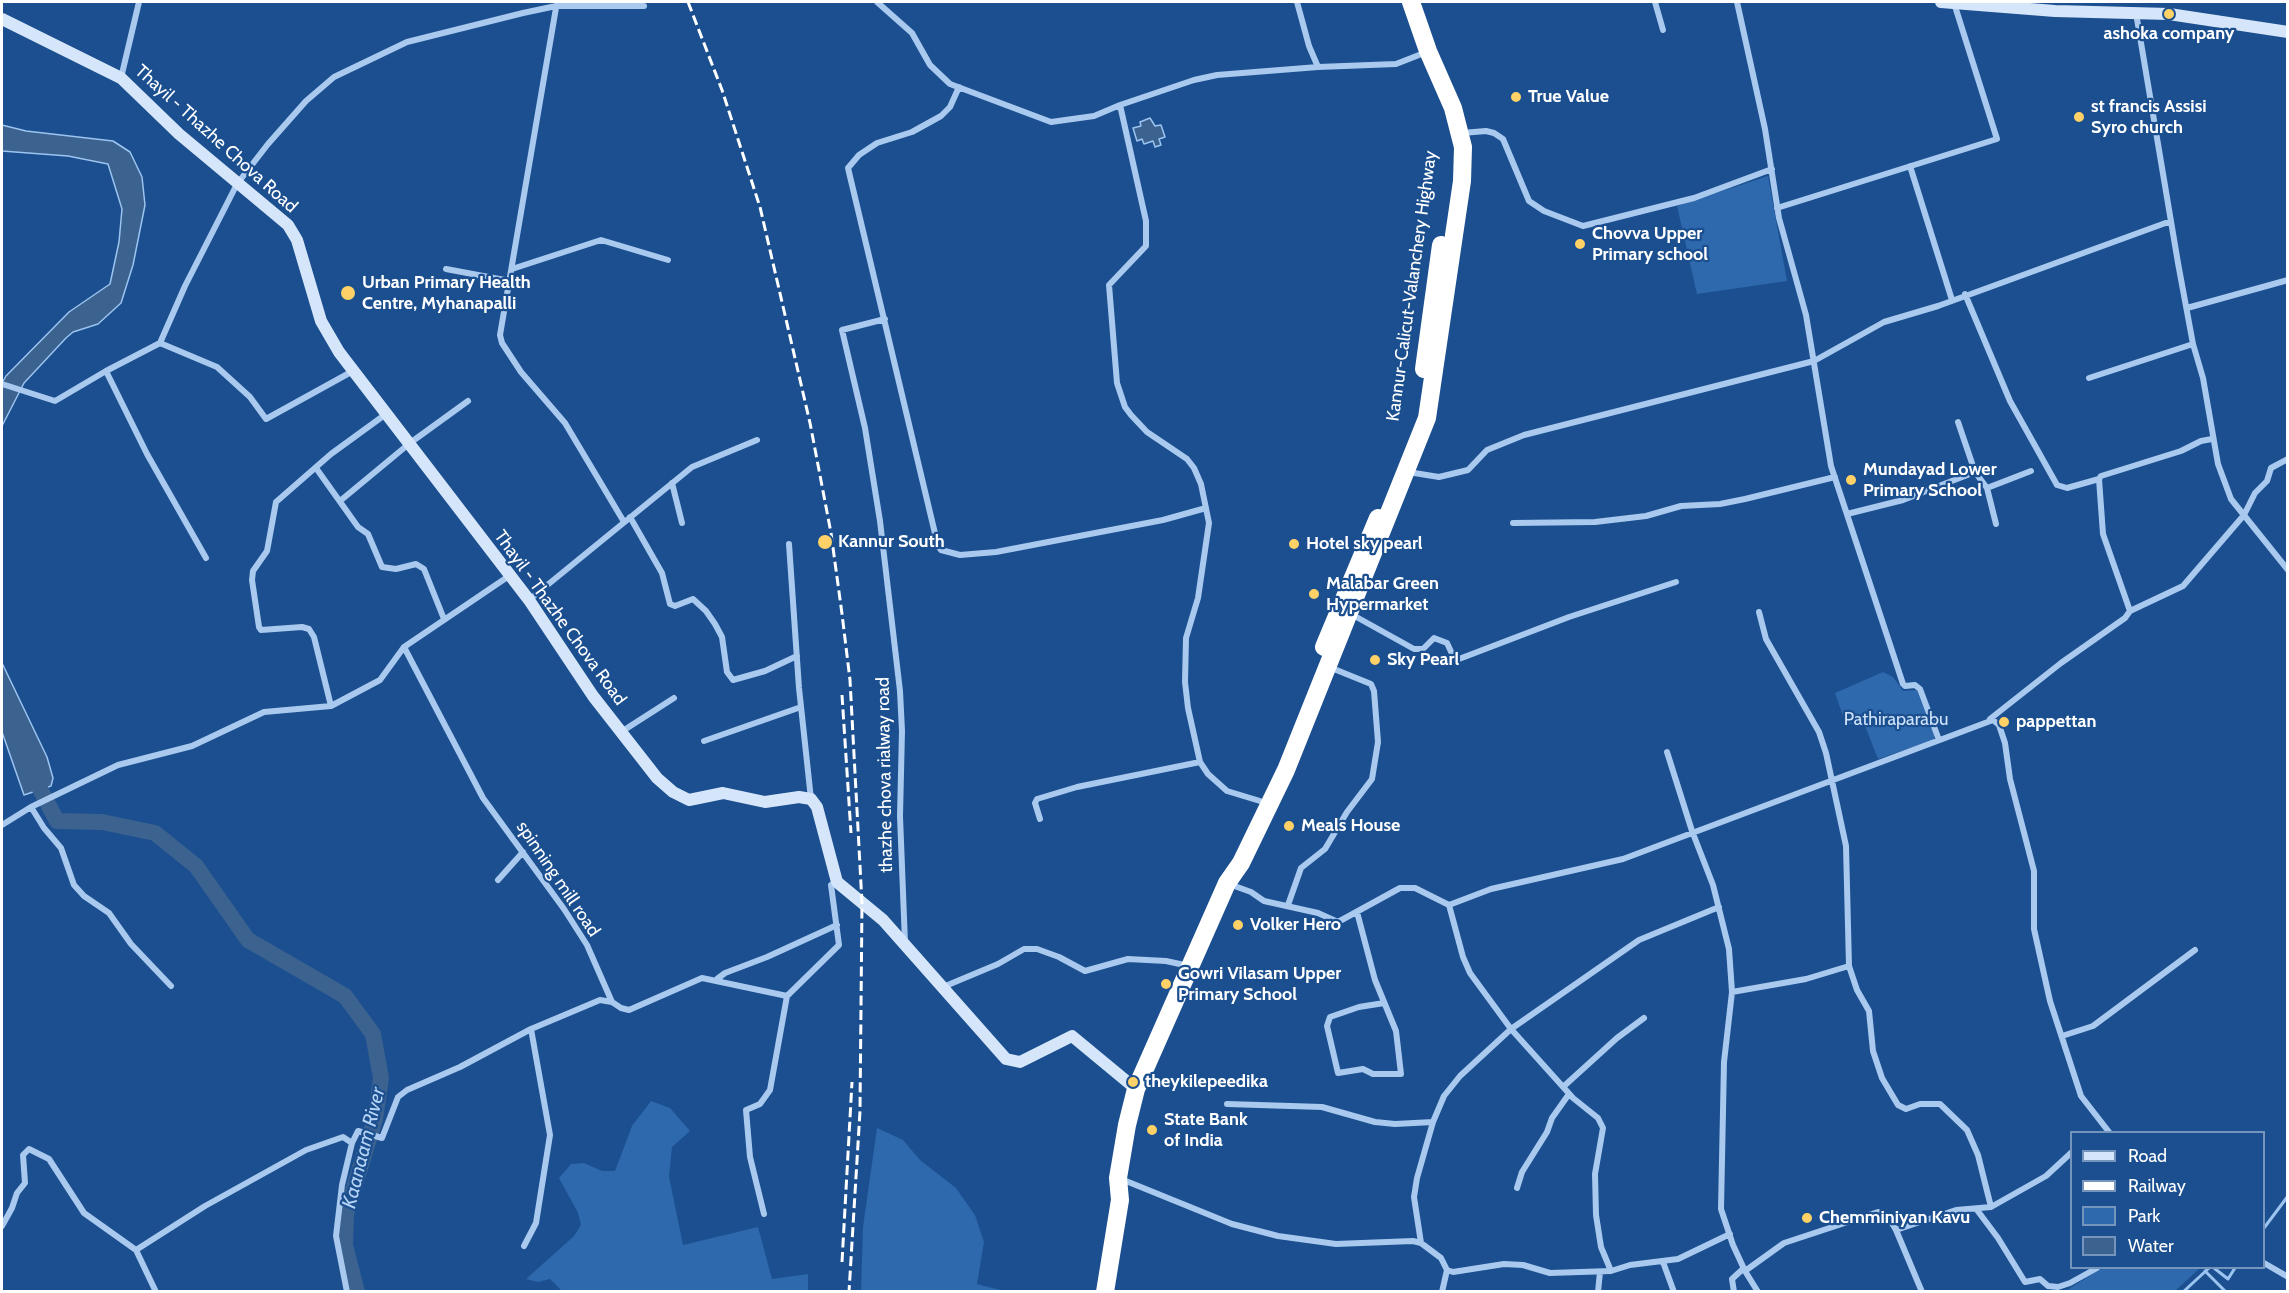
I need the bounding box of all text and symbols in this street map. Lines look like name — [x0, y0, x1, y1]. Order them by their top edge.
marker: ashoka company — [2162, 7, 2176, 21]
place label: ashoka company — [2103, 23, 2235, 45]
street label: Thayil - Thazhe Chova Road — [130, 60, 302, 218]
place label: True Value — [1528, 86, 1609, 108]
marker: True Value — [1509, 90, 1523, 104]
place label: st francis Assisi Syro church — [2091, 96, 2207, 138]
marker: st francis Assisi Syro church — [2072, 110, 2086, 124]
street label: Kannur-Calicut-Valanchery Highway — [1382, 149, 1442, 423]
place label: Chovva Upper Primary school — [1592, 223, 1708, 266]
marker: Chovva Upper Primary school — [1573, 237, 1587, 251]
place label: Urban Primary Health Centre, Myhanapalli — [362, 272, 531, 314]
marker: Urban Primary Health Centre, Myhanapalli — [339, 284, 357, 302]
place label: Mundayad Lower Primary School — [1863, 459, 1997, 502]
marker: Mundayad Lower Primary School — [1844, 473, 1858, 487]
street label: Thayil - Thazhe Chova Road — [489, 526, 631, 710]
place label: Kannur South — [838, 531, 945, 553]
marker: Kannur South — [816, 533, 834, 551]
place label: Hotel sky pearl — [1306, 533, 1423, 555]
marker: Hotel sky pearl — [1287, 537, 1301, 551]
place label: Malabar Green Hypermarket — [1326, 573, 1439, 616]
marker: Malabar Green Hypermarket — [1307, 587, 1321, 601]
place label: Sky Pearl — [1387, 649, 1459, 671]
marker: Sky Pearl — [1368, 653, 1382, 667]
street label: thazhe chova rialway road — [872, 677, 898, 873]
park label: Pathiraparabu — [1844, 709, 1948, 731]
place label: pappettan — [2016, 711, 2096, 733]
marker: pappettan — [1997, 715, 2011, 729]
place label: Meals House — [1301, 815, 1400, 837]
street label: spinning mill road — [511, 817, 605, 941]
marker: Meals House — [1282, 819, 1296, 833]
place label: Volker Hero — [1250, 914, 1341, 936]
marker: Volker Hero — [1231, 918, 1245, 932]
place label: Gowri Vilasam Upper Primary School — [1178, 963, 1341, 1006]
marker: Gowri Vilasam Upper Primary School — [1159, 977, 1173, 991]
place label: theykilepeedika — [1145, 1071, 1268, 1093]
marker: theykilepeedika — [1126, 1075, 1140, 1089]
water label: Kaanaam River — [337, 1085, 391, 1211]
place label: State Bank of India — [1164, 1109, 1248, 1152]
marker: State Bank of India — [1145, 1123, 1159, 1137]
legend — [2070, 1131, 2265, 1269]
text: Road — [2128, 1145, 2167, 1167]
text: Railway — [2128, 1175, 2186, 1197]
text: Park — [2128, 1205, 2160, 1227]
place label: Chemminiyan Kavu — [1819, 1207, 1970, 1229]
marker: Chemminiyan Kavu — [1800, 1211, 1814, 1225]
text: Water — [2128, 1235, 2174, 1257]

